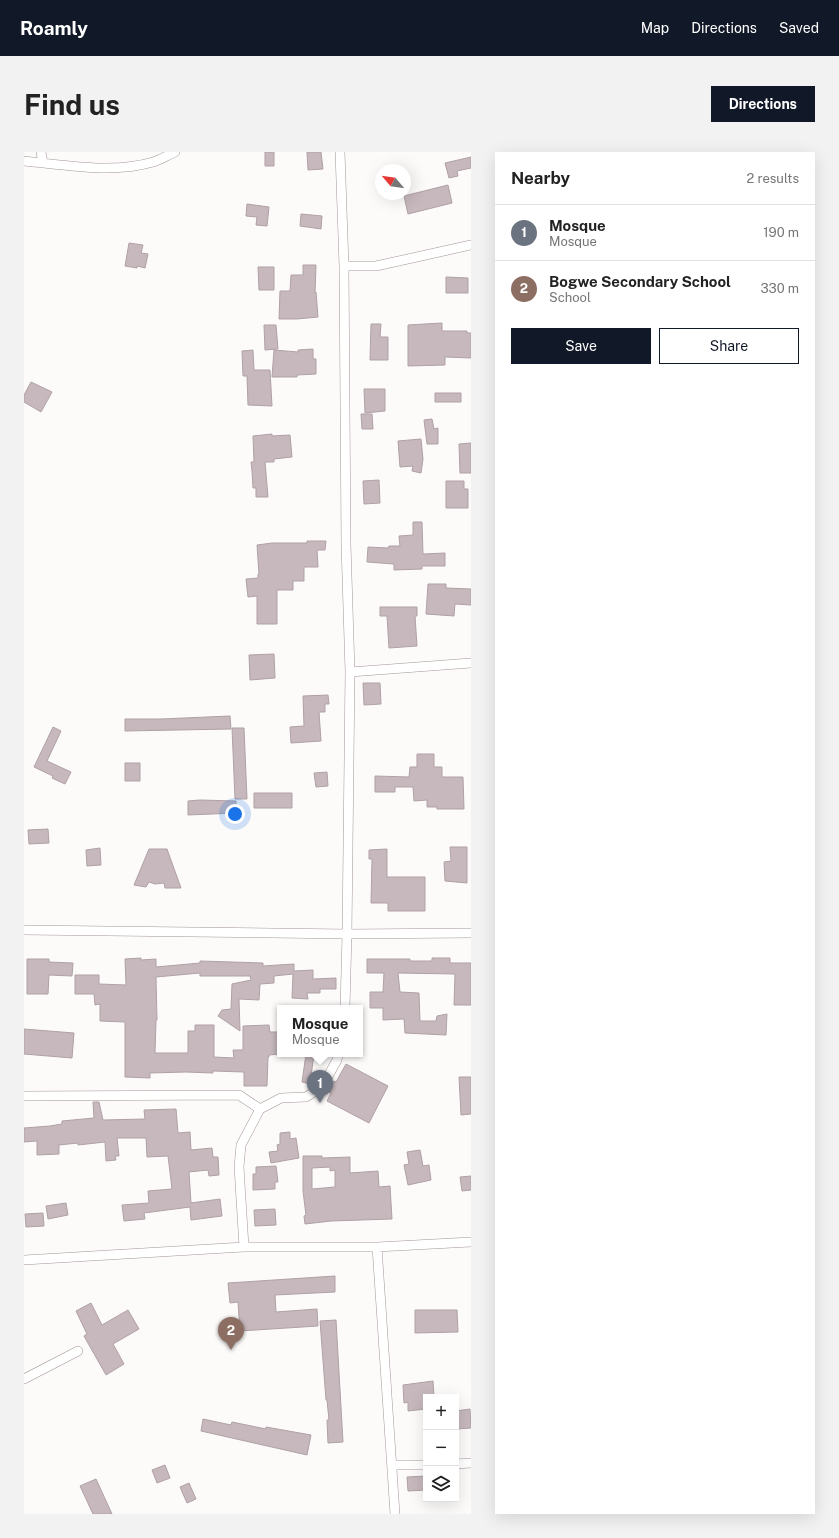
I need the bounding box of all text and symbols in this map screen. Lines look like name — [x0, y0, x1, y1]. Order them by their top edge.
text: Roamly — [20, 17, 88, 39]
text: Map — [641, 20, 669, 36]
text: Directions — [691, 20, 757, 36]
text: Saved — [779, 20, 819, 36]
button: Directions — [711, 86, 815, 122]
text: Find us — [24, 88, 120, 121]
north arrow — [375, 164, 411, 200]
text: Nearby — [511, 168, 570, 188]
text: 2 results — [747, 171, 799, 186]
text: Mosque — [549, 217, 606, 234]
text: 1 — [521, 225, 527, 240]
text: 190 m — [763, 225, 799, 240]
text: Mosque — [549, 234, 597, 249]
text: Bogwe Secondary School — [549, 273, 731, 290]
text: 2 — [520, 281, 528, 296]
text: 330 m — [760, 281, 799, 296]
text: School — [549, 290, 591, 305]
button: Save — [511, 328, 651, 364]
button: Share — [659, 328, 799, 364]
your location — [225, 804, 245, 824]
popup — [277, 1005, 363, 1057]
text: Mosque — [292, 1015, 348, 1032]
text: Mosque — [292, 1032, 340, 1047]
pin: 1 — [307, 1070, 333, 1103]
pin: 2 — [218, 1317, 244, 1350]
map controls — [423, 1394, 459, 1502]
button: + — [423, 1394, 459, 1430]
button: − — [423, 1430, 459, 1466]
button: layers — [423, 1466, 459, 1502]

